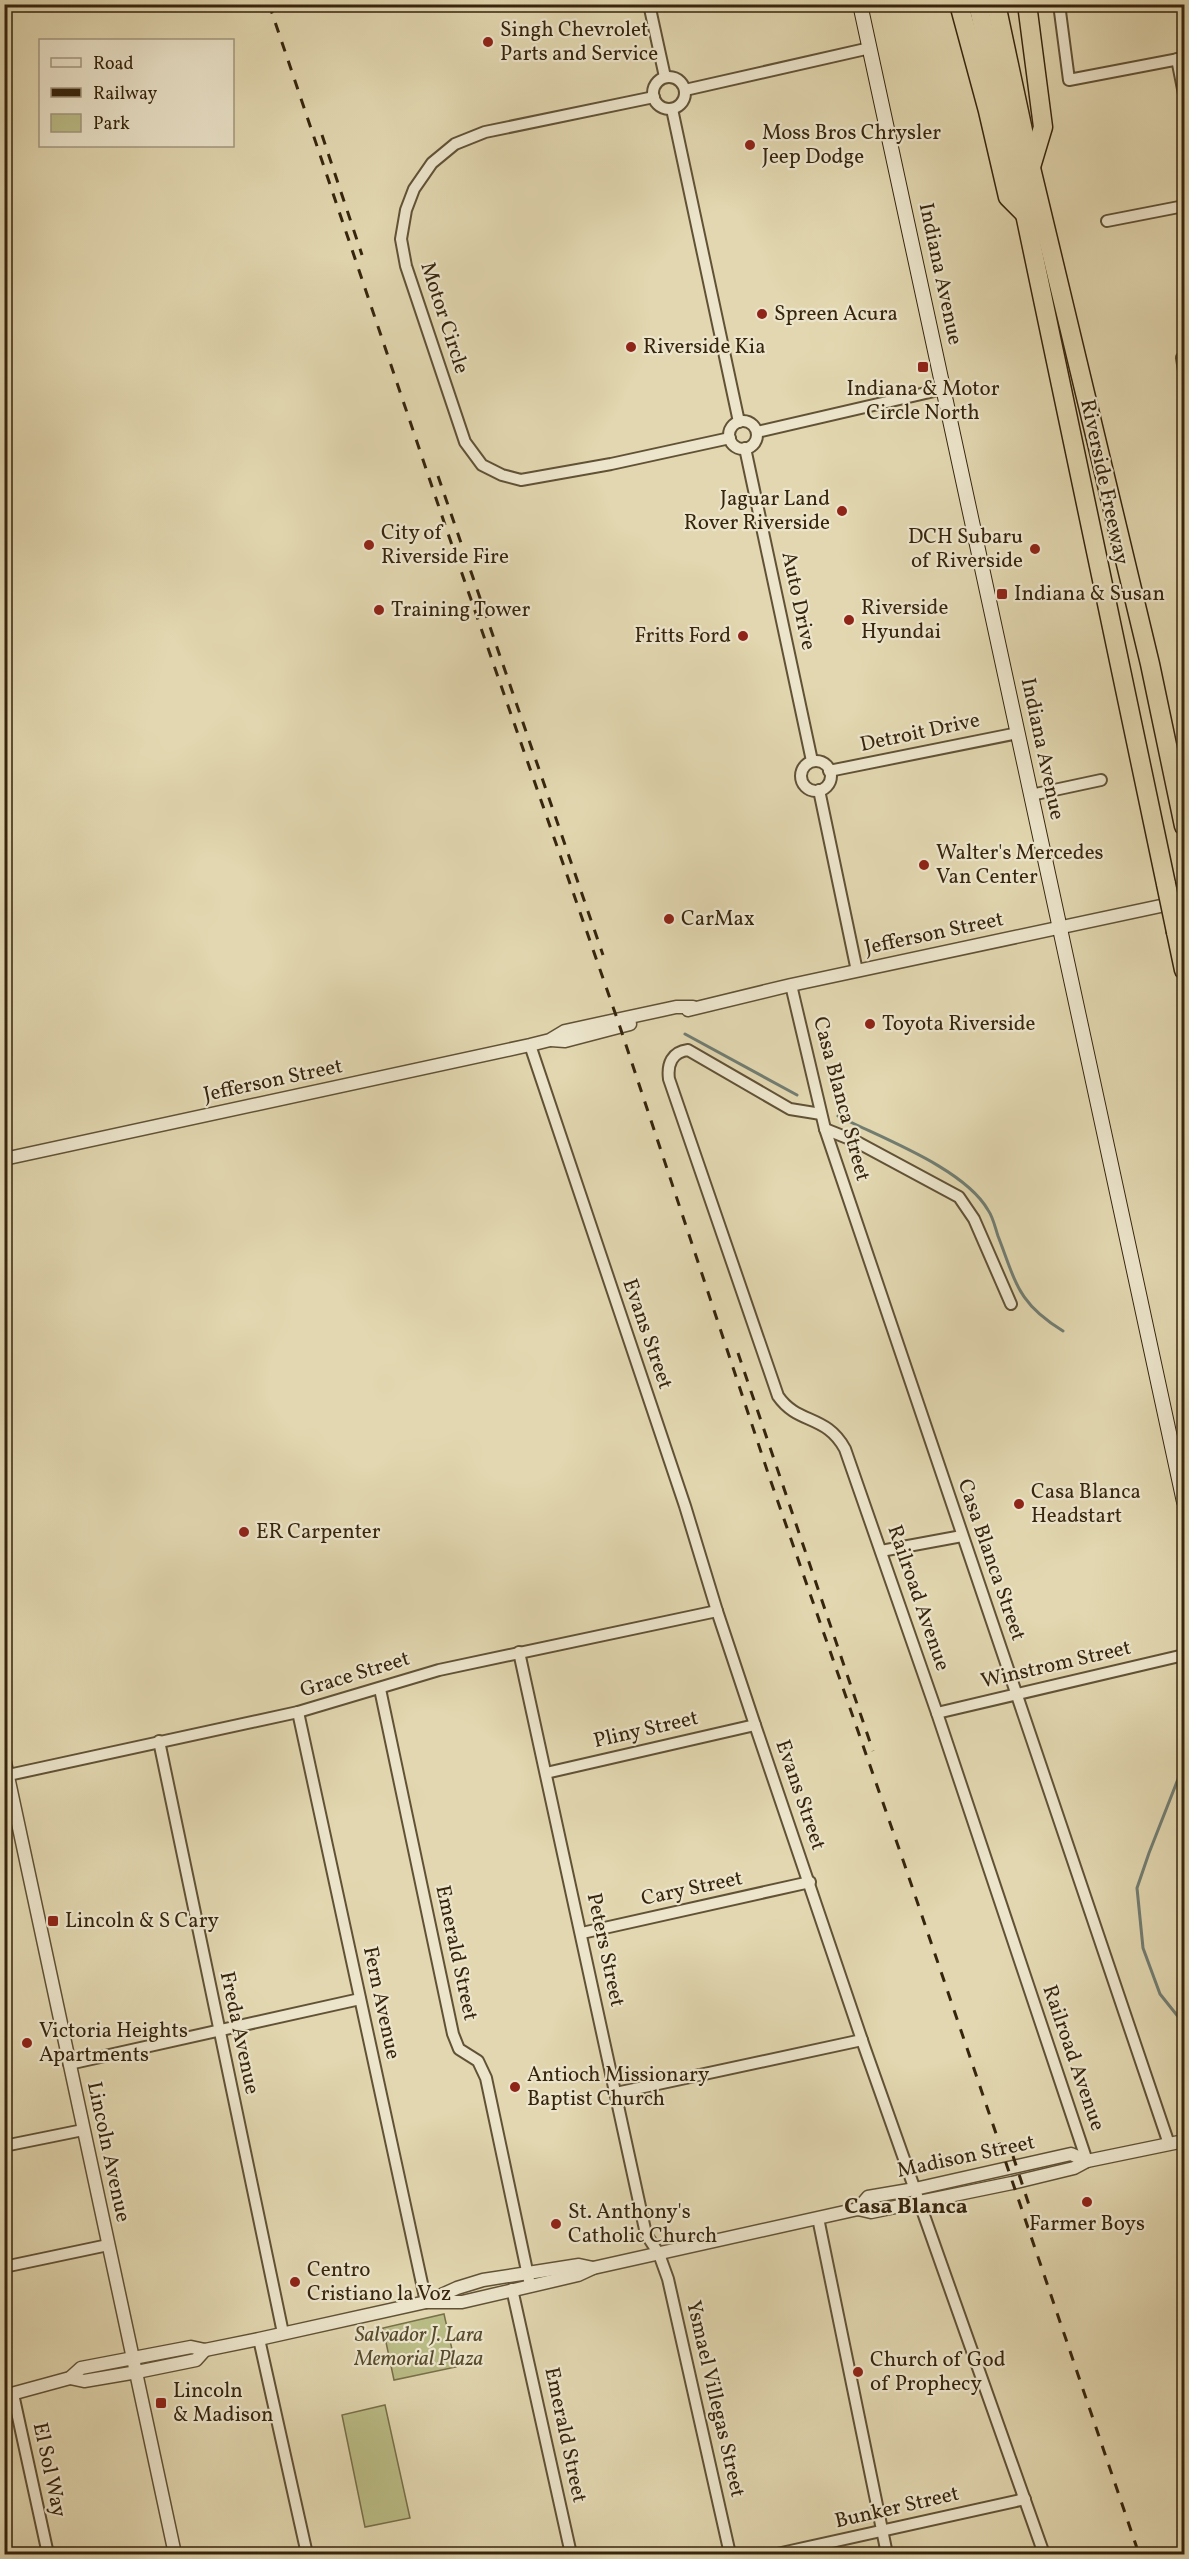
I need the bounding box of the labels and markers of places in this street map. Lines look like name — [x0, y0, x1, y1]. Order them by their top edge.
place label: Singh Chevrolet Parts and Service — [500, 16, 658, 69]
marker: Singh Chevrolet Parts and Service — [481, 35, 495, 49]
place label: Moss Bros Chrysler Jeep Dodge — [762, 119, 941, 172]
marker: Moss Bros Chrysler Jeep Dodge — [743, 138, 757, 152]
place label: Spreen Acura — [774, 300, 898, 329]
marker: Spreen Acura — [755, 307, 769, 321]
place label: Riverside Kia — [643, 333, 766, 362]
marker: Riverside Kia — [624, 340, 638, 354]
marker: Indiana & Motor Circle North — [916, 360, 930, 374]
place label: Indiana & Motor Circle North — [846, 375, 1000, 428]
place label: Jaguar Land Rover Riverside — [684, 485, 830, 538]
marker: Jaguar Land Rover Riverside — [835, 504, 849, 518]
place label: City of Riverside Fire — [381, 519, 509, 572]
place label: DCH Subaru of Riverside — [908, 523, 1023, 576]
marker: City of Riverside Fire — [362, 538, 376, 552]
marker: DCH Subaru of Riverside — [1028, 542, 1042, 556]
place label: Indiana & Susan — [1014, 580, 1165, 609]
marker: Indiana & Susan — [995, 587, 1009, 601]
place label: Riverside Hyundai — [861, 594, 948, 647]
place label: Training Tower — [391, 596, 530, 625]
marker: Training Tower — [372, 603, 386, 617]
marker: Riverside Hyundai — [842, 613, 856, 627]
place label: Fritts Ford — [634, 622, 731, 651]
marker: Fritts Ford — [736, 629, 750, 643]
place label: Walter's Mercedes Van Center — [936, 839, 1104, 892]
marker: Walter's Mercedes Van Center — [917, 858, 931, 872]
place label: CarMax — [681, 905, 755, 934]
marker: CarMax — [662, 912, 676, 926]
place label: Toyota Riverside — [882, 1010, 1036, 1039]
marker: Toyota Riverside — [863, 1017, 877, 1031]
place label: Casa Blanca Headstart — [1031, 1478, 1141, 1531]
marker: Casa Blanca Headstart — [1012, 1497, 1026, 1511]
place label: ER Carpenter — [256, 1518, 381, 1547]
marker: ER Carpenter — [237, 1525, 251, 1539]
place label: Lincoln & S Cary — [65, 1907, 220, 1936]
marker: Lincoln & S Cary — [46, 1914, 60, 1928]
place label: Victoria Heights Apartments — [39, 2017, 188, 2070]
marker: Victoria Heights Apartments — [20, 2036, 34, 2050]
place label: Antioch Missionary Baptist Church — [527, 2061, 710, 2114]
marker: Antioch Missionary Baptist Church — [508, 2080, 522, 2094]
marker: Farmer Boys — [1080, 2195, 1094, 2209]
place label: St. Anthony's Catholic Church — [568, 2198, 717, 2251]
place label: Farmer Boys — [1029, 2210, 1145, 2239]
marker: St. Anthony's Catholic Church — [549, 2217, 563, 2231]
place label: Centro Cristiano la Voz — [307, 2256, 451, 2309]
marker: Centro Cristiano la Voz — [288, 2275, 302, 2289]
place label: Church of God of Prophecy — [870, 2346, 1005, 2399]
marker: Church of God of Prophecy — [851, 2365, 865, 2379]
place label: Lincoln & Madison — [173, 2377, 274, 2430]
marker: Lincoln & Madison — [154, 2396, 168, 2410]

